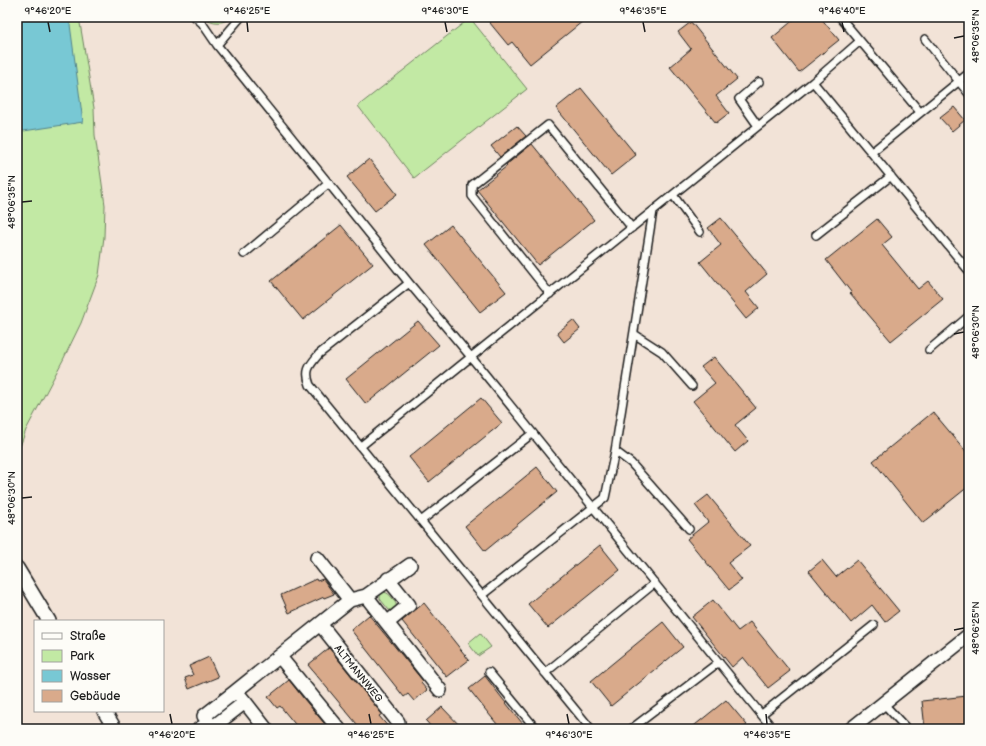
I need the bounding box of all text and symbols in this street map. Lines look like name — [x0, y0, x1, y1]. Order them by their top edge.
text: 9°46'20"E — [25, 5, 72, 17]
text: 9°46'25"E — [224, 5, 271, 17]
text: 9°46'30"E — [421, 5, 469, 17]
text: 9°46'35"E — [619, 5, 667, 17]
text: 9°46'40"E — [818, 5, 866, 17]
text: 48°06'35"N — [970, 9, 982, 63]
text: 48°06'35"N — [6, 175, 18, 229]
text: 48°06'30"N — [970, 305, 982, 359]
text: 48°06'30"N — [6, 471, 18, 525]
text: 48°06'25"N — [970, 601, 982, 655]
legend — [34, 620, 164, 712]
text: Straße — [70, 629, 106, 644]
street label: ALTMANNWEG — [332, 643, 385, 705]
text: Park — [70, 649, 94, 664]
text: Wasser — [70, 669, 111, 684]
text: Gebäude — [70, 689, 120, 704]
text: 9°46'20"E — [149, 729, 196, 741]
text: 9°46'25"E — [348, 729, 395, 741]
text: 9°46'30"E — [545, 729, 593, 741]
text: 9°46'35"E — [743, 729, 791, 741]

